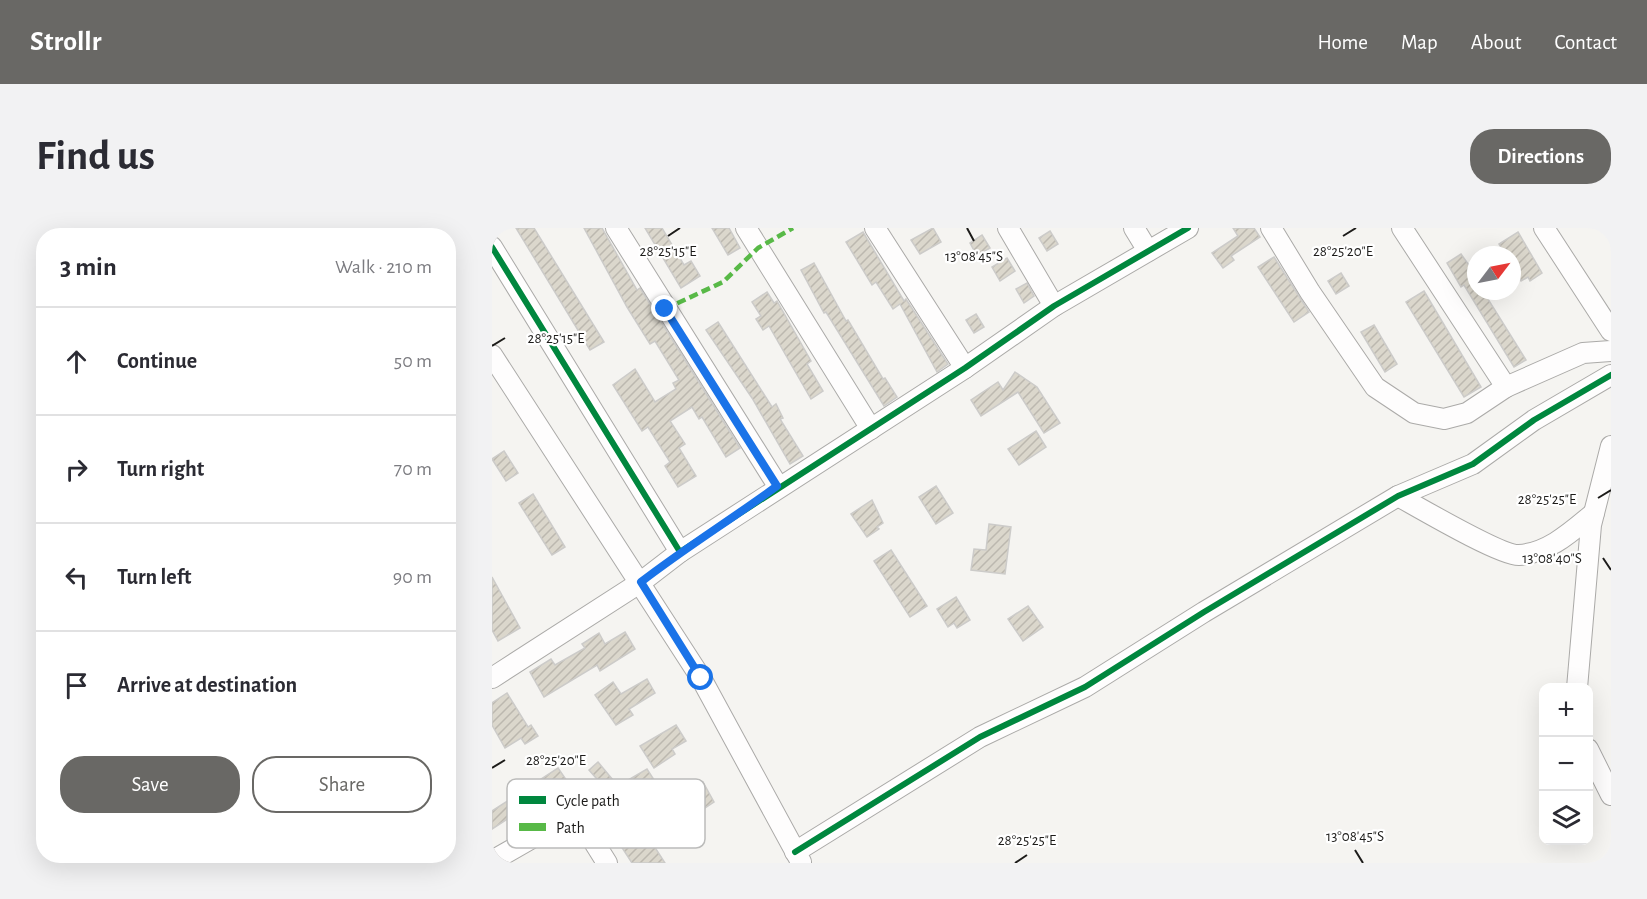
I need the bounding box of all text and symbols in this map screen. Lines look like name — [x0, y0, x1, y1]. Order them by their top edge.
text: Strollr — [30, 28, 101, 56]
text: Home — [1317, 32, 1368, 53]
text: Map — [1401, 32, 1438, 53]
text: About — [1471, 32, 1521, 53]
text: Contact — [1554, 32, 1617, 53]
button: Directions — [1470, 129, 1611, 184]
text: Find us — [36, 135, 155, 177]
text: 28°25'15"E — [640, 244, 696, 259]
text: 28°25'20"E — [1313, 244, 1373, 259]
north arrow — [1467, 246, 1521, 300]
text: 13°08'45"S — [945, 249, 1003, 264]
text: 3 min — [60, 254, 117, 280]
text: Walk · 210 m — [335, 257, 432, 277]
route end — [651, 295, 677, 321]
text: 28°25'15"E — [528, 331, 584, 346]
icon: ahead — [60, 345, 93, 378]
text: Continue — [117, 350, 197, 372]
text: 50 m — [394, 351, 432, 371]
icon: right — [60, 453, 93, 486]
text: Turn right — [117, 458, 204, 480]
text: 70 m — [394, 459, 432, 479]
text: 28°25'25"E — [1518, 492, 1576, 507]
text: 13°08'40"S — [1522, 551, 1582, 566]
icon: left — [60, 561, 93, 594]
text: Turn left — [117, 566, 191, 588]
text: 90 m — [393, 567, 432, 587]
route start — [687, 664, 713, 690]
icon: arrive — [60, 669, 93, 702]
text: Arrive at destination — [117, 674, 297, 696]
map controls — [1539, 683, 1593, 845]
button: + — [1539, 683, 1593, 737]
button: − — [1539, 737, 1593, 791]
text: 28°25'20"E — [526, 753, 586, 768]
button: Save — [60, 756, 240, 813]
button: Share — [252, 756, 432, 813]
legend — [507, 779, 705, 848]
button: layers — [1539, 791, 1593, 845]
text: Cycle path — [556, 793, 620, 810]
text: Path — [556, 820, 585, 836]
text: 13°08'45"S — [1326, 829, 1384, 844]
text: 28°25'25"E — [998, 833, 1056, 848]

